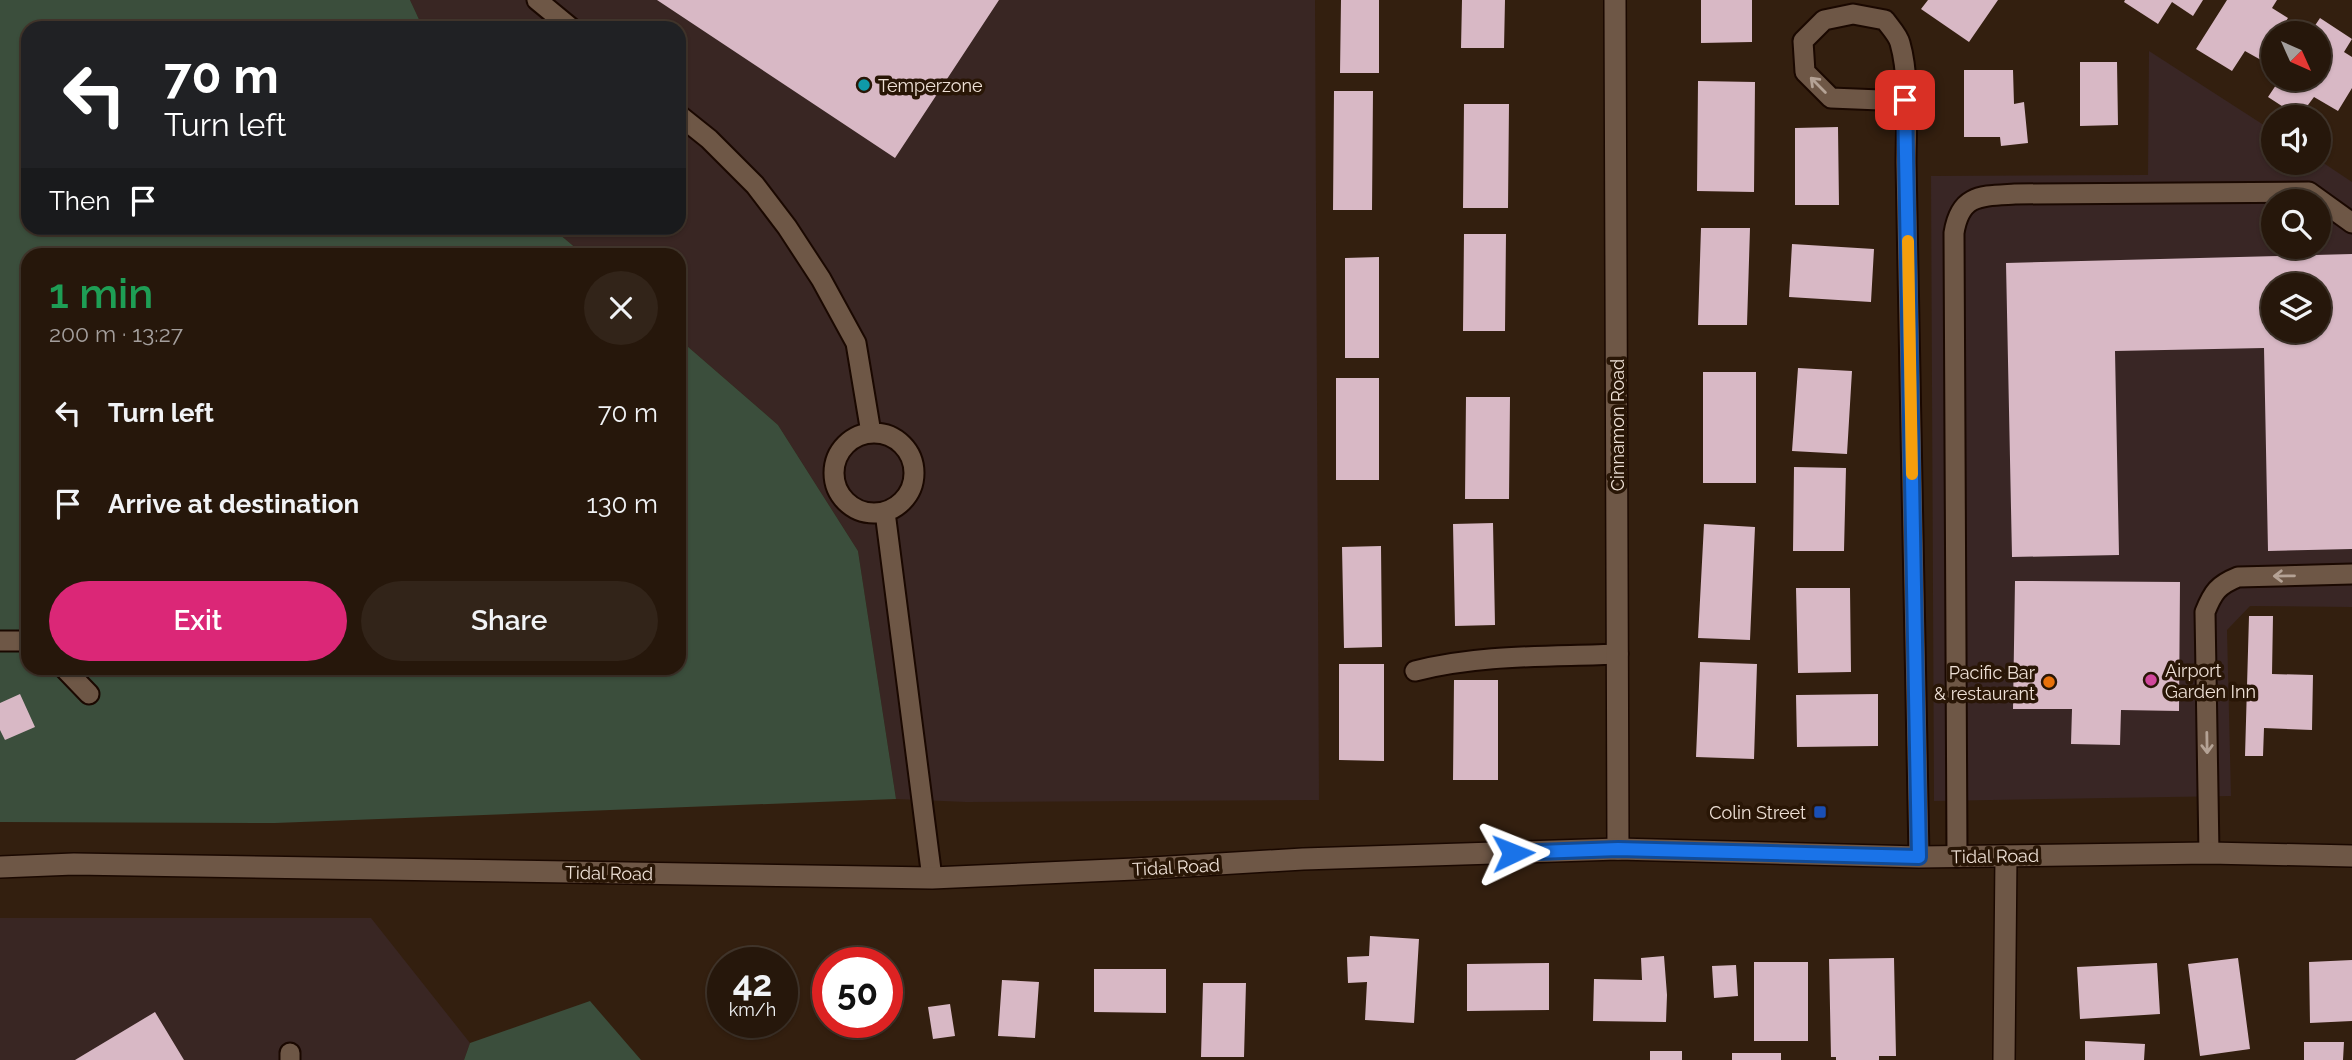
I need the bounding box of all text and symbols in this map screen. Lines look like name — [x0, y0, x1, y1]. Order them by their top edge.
north arrow — [2261, 21, 2331, 91]
map controls — [2261, 21, 2331, 343]
text: 70 m — [164, 47, 279, 104]
icon: left — [49, 49, 140, 140]
pin — [1875, 70, 1935, 130]
place label: Temperzone — [878, 75, 983, 96]
marker: Temperzone — [856, 77, 872, 93]
one-way arrow — [1810, 77, 1827, 94]
icon: arrive — [1886, 81, 1924, 119]
button: sound — [2261, 105, 2331, 175]
text: Turn left — [164, 106, 286, 143]
icon: arrive — [124, 182, 162, 220]
text: Then — [49, 186, 110, 216]
button: search — [2261, 189, 2331, 259]
text: 1 min — [49, 269, 153, 318]
button: close — [584, 271, 658, 345]
button: layers — [2261, 273, 2331, 343]
text: 200 m · 13:27 — [49, 320, 183, 347]
street label: Cinnamon Road — [1607, 359, 1628, 491]
icon: left — [49, 394, 87, 432]
text: Turn left — [108, 398, 214, 428]
text: 70 m — [598, 398, 658, 428]
icon: arrive — [49, 485, 87, 523]
text: Arrive at destination — [108, 489, 359, 519]
text: 130 m — [587, 489, 658, 519]
one-way arrow — [2273, 569, 2296, 583]
button: Exit — [49, 581, 347, 661]
button: Share — [361, 581, 658, 661]
place label: Airport Garden Inn — [2165, 660, 2256, 702]
place label: Pacific Bar & restaurant — [1934, 662, 2036, 704]
marker: Airport Garden Inn — [2143, 672, 2159, 688]
marker: Pacific Bar & restaurant — [2041, 674, 2057, 690]
one-way arrow — [2200, 731, 2214, 754]
place label: Colin Street — [1709, 802, 1806, 823]
marker: Colin Street — [1812, 804, 1828, 820]
position arrow — [1476, 816, 1550, 890]
street label: Tidal Road — [1951, 845, 2039, 867]
street label: Tidal Road — [1131, 854, 1221, 880]
street label: Tidal Road — [565, 862, 653, 884]
speed limit sign: 50 — [812, 947, 903, 1038]
text: 42 — [733, 963, 772, 1004]
text: km/h — [729, 999, 776, 1020]

